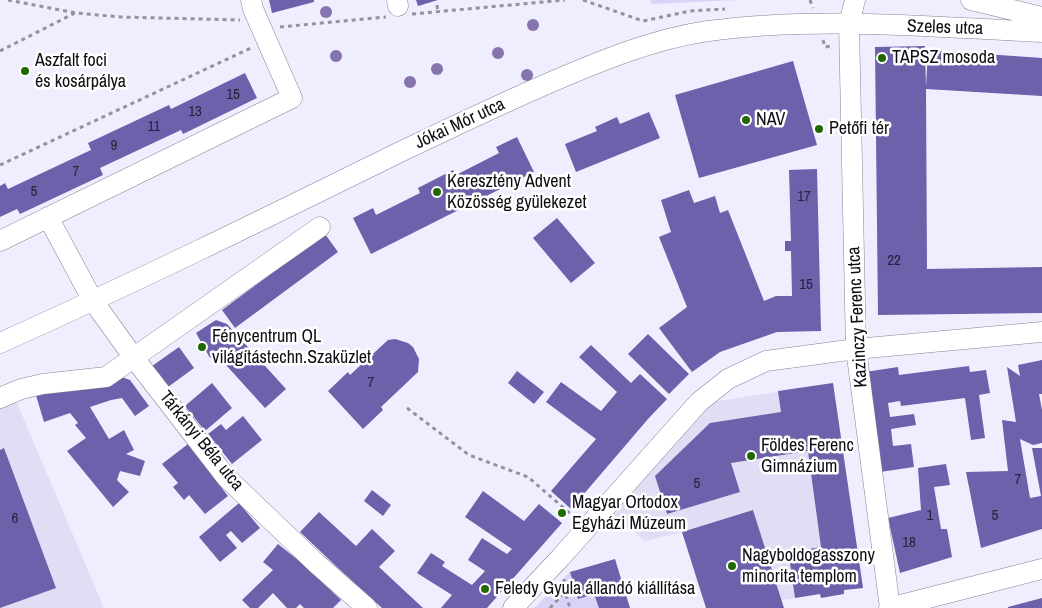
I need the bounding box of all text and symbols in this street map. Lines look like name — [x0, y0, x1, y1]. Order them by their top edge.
street label: Szeles utca — [906, 16, 984, 40]
place label: TAPSZ mosoda — [892, 47, 995, 69]
place label: Aszfalt foci és kosárpálya — [35, 50, 126, 92]
marker: TAPSZ mosoda — [876, 52, 888, 64]
marker: Aszfalt foci és kosárpálya — [19, 65, 31, 77]
house number: 15 — [226, 86, 240, 104]
street label: Jókai Mór utca — [412, 94, 508, 154]
house number: 13 — [188, 103, 202, 121]
place label: NAV — [756, 109, 785, 131]
marker: NAV — [740, 114, 752, 126]
house number: 11 — [148, 118, 160, 136]
place label: Petőfi tér — [829, 118, 889, 140]
marker: Petőfi tér — [813, 123, 825, 135]
house number: 9 — [111, 137, 117, 155]
house number: 7 — [73, 163, 79, 181]
place label: Keresztény Advent Közösség gyülekezet — [447, 171, 586, 213]
house number: 5 — [31, 183, 37, 201]
marker: Keresztény Advent Közösség gyülekezet — [431, 186, 443, 198]
house number: 17 — [797, 188, 811, 206]
street label: Kazinczy Ferenc utca — [844, 246, 872, 388]
house number: 22 — [887, 252, 901, 270]
house number: 15 — [799, 276, 813, 294]
place label: Fénycentrum QL világítástechn.Szaküzlet — [212, 326, 371, 368]
marker: Fénycentrum QL világítástechn.Szaküzlet — [196, 341, 208, 353]
house number: 7 — [368, 374, 374, 392]
street label: Tárkányi Béla utca — [154, 387, 248, 495]
place label: Földes Ferenc Gimnázium — [761, 435, 854, 478]
marker: Földes Ferenc Gimnázium — [745, 450, 757, 462]
house number: 7 — [1015, 471, 1021, 489]
house number: 5 — [694, 475, 700, 493]
place label: Magyar Ortodox Egyházi Múzeum — [572, 492, 686, 534]
marker: Magyar Ortodox Egyházi Múzeum — [556, 507, 568, 519]
house number: 1 — [927, 507, 933, 525]
house number: 5 — [992, 507, 998, 525]
house number: 6 — [12, 510, 18, 528]
house number: 18 — [902, 534, 916, 552]
place label: Nagyboldogasszony minorita templom — [742, 545, 875, 588]
marker: Nagyboldogasszony minorita templom — [726, 560, 738, 572]
place label: Feledy Gyula állandó kiállítása — [495, 578, 695, 600]
marker: Feledy Gyula állandó kiállítása — [479, 583, 491, 595]

